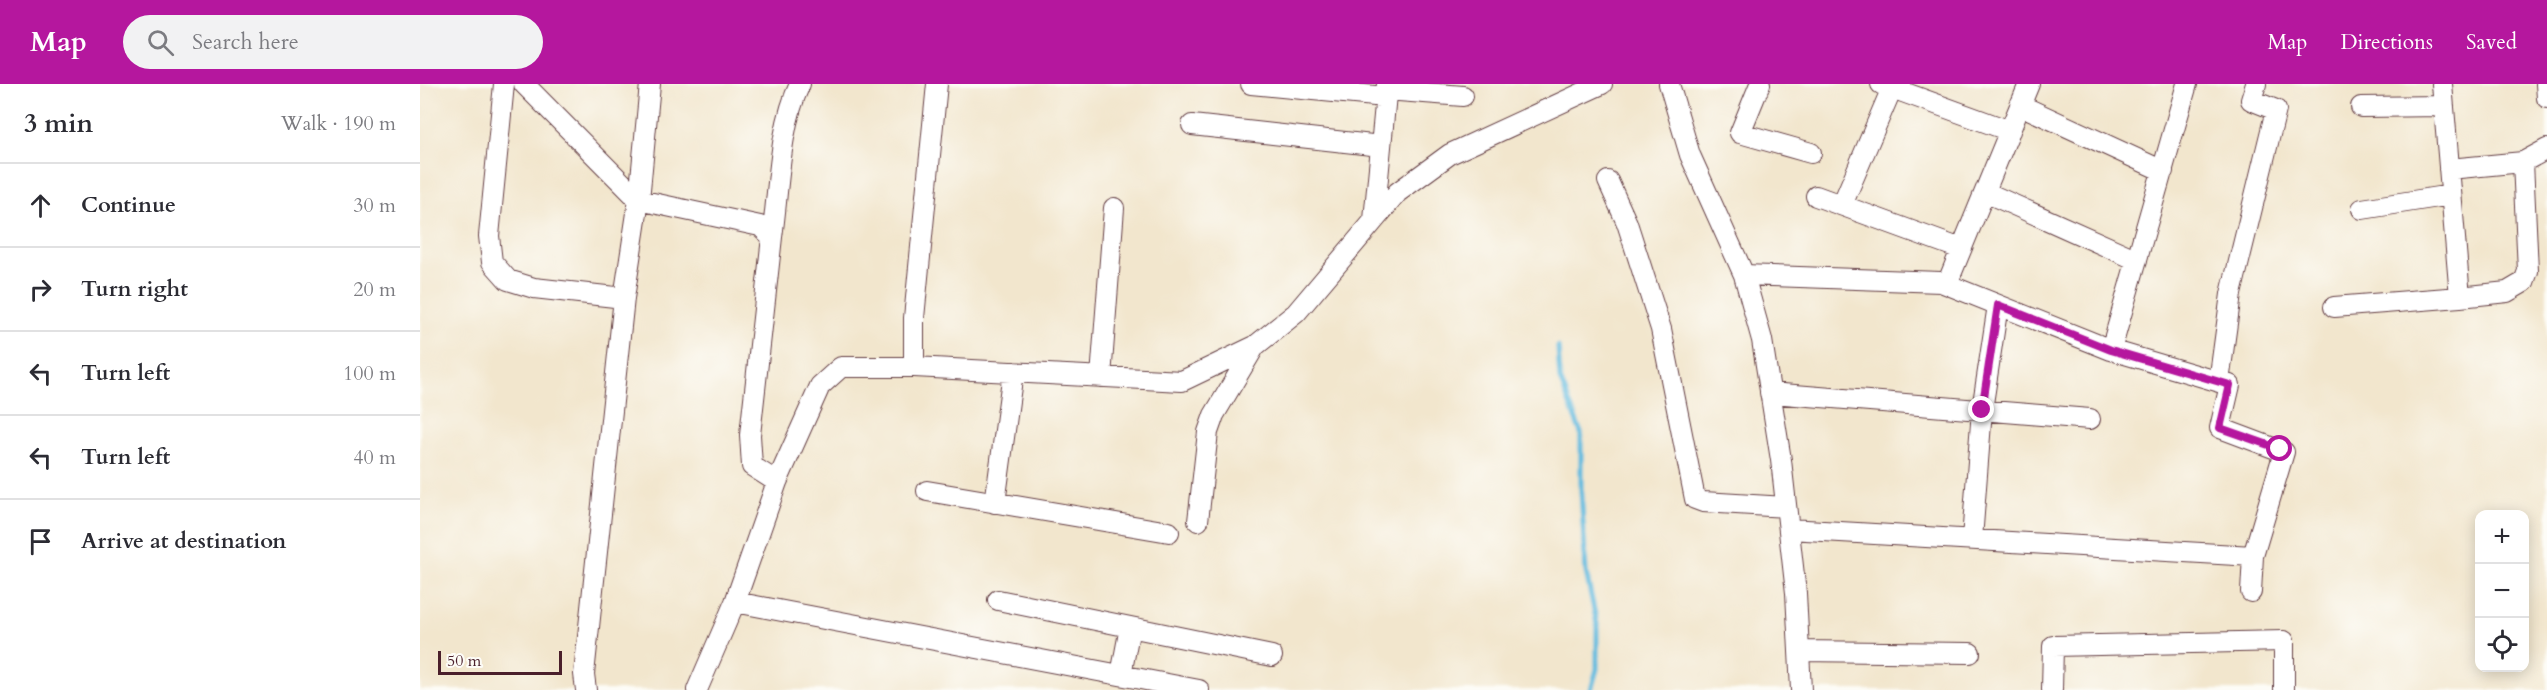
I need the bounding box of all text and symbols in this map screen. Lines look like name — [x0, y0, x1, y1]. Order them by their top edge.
search box — [123, 15, 543, 69]
text: Map — [30, 23, 87, 61]
icon: search — [144, 26, 177, 59]
text: Search here — [192, 27, 299, 57]
text: Map — [2267, 28, 2307, 57]
text: Directions — [2340, 28, 2433, 57]
text: Saved — [2466, 28, 2517, 57]
text: 3 min — [24, 106, 93, 141]
text: Walk · 190 m — [281, 110, 396, 137]
icon: ahead — [24, 189, 57, 222]
text: Continue — [81, 190, 176, 220]
text: 30 m — [353, 192, 396, 219]
icon: right — [24, 273, 57, 306]
text: Turn right — [81, 274, 188, 304]
text: 20 m — [353, 276, 396, 303]
icon: left — [24, 357, 57, 390]
text: Turn left — [81, 358, 170, 388]
text: 100 m — [343, 360, 396, 387]
route end — [1968, 396, 1994, 422]
route start — [2266, 435, 2292, 461]
icon: left — [24, 441, 57, 474]
text: Turn left — [81, 442, 170, 472]
text: 40 m — [353, 444, 396, 471]
map controls — [2475, 510, 2529, 672]
button: + — [2475, 510, 2529, 564]
icon: arrive — [24, 525, 57, 558]
text: Arrive at destination — [81, 526, 286, 556]
button: − — [2475, 564, 2529, 618]
button: locate — [2475, 618, 2529, 672]
scale bar — [438, 648, 562, 676]
text: 50 m — [447, 650, 481, 672]

